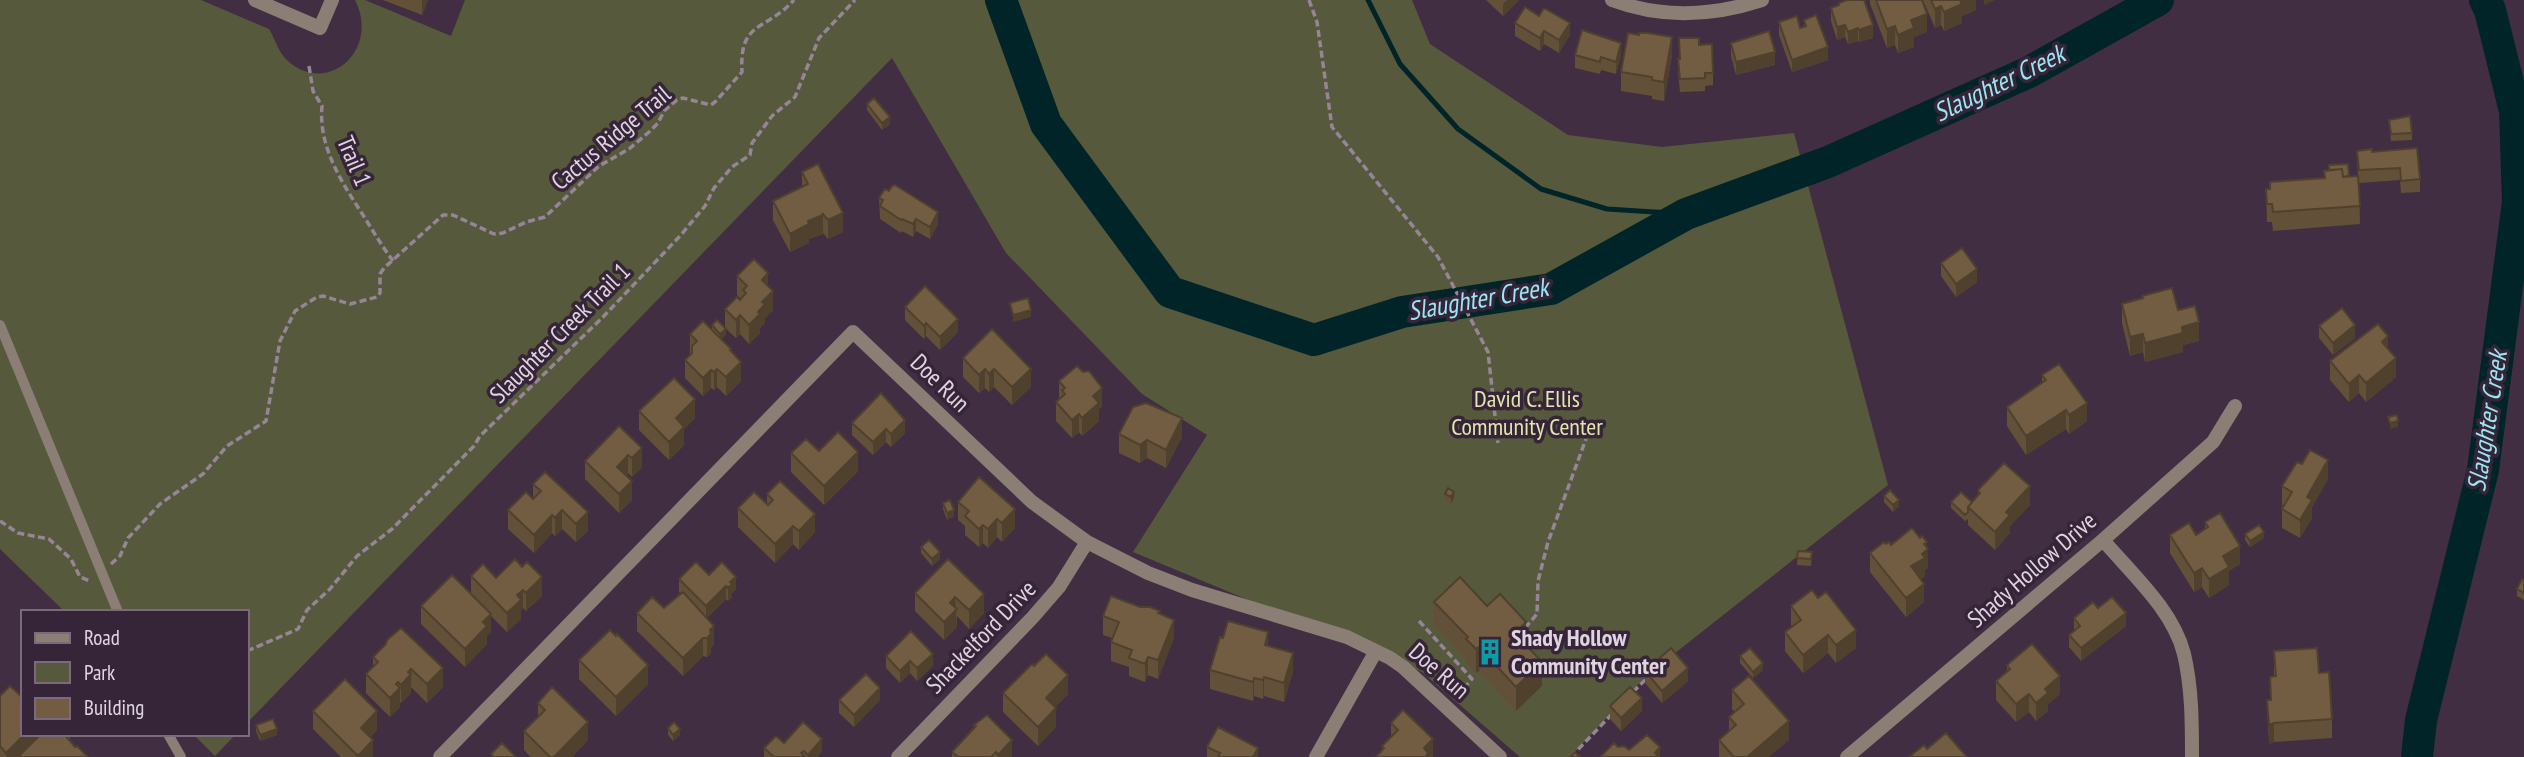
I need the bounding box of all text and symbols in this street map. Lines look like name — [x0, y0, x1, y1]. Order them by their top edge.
water label: Slaughter Creek — [1928, 35, 2072, 128]
street label: Cactus Ridge Trail — [545, 78, 677, 197]
street label: Trail 1 — [330, 131, 379, 191]
street label: Slaughter Creek Trail 1 — [483, 256, 637, 410]
water label: Slaughter Creek — [1405, 269, 1554, 327]
water label: Slaughter Creek — [2459, 345, 2514, 494]
street label: Doe Run — [904, 347, 976, 418]
park label: David C. Ellis Community Center — [1451, 383, 1603, 442]
street label: Shady Hollow Drive — [1961, 505, 2103, 634]
street label: Shackelford Drive — [919, 574, 1042, 700]
legend — [21, 610, 248, 736]
place label: Shady Hollow Community Center — [1511, 622, 1667, 681]
text: Road — [84, 624, 120, 651]
street label: Doe Run — [1403, 636, 1476, 705]
building icon: Shady Hollow Community Center — [1475, 637, 1505, 667]
text: Park — [84, 659, 115, 686]
text: Building — [84, 694, 144, 721]

